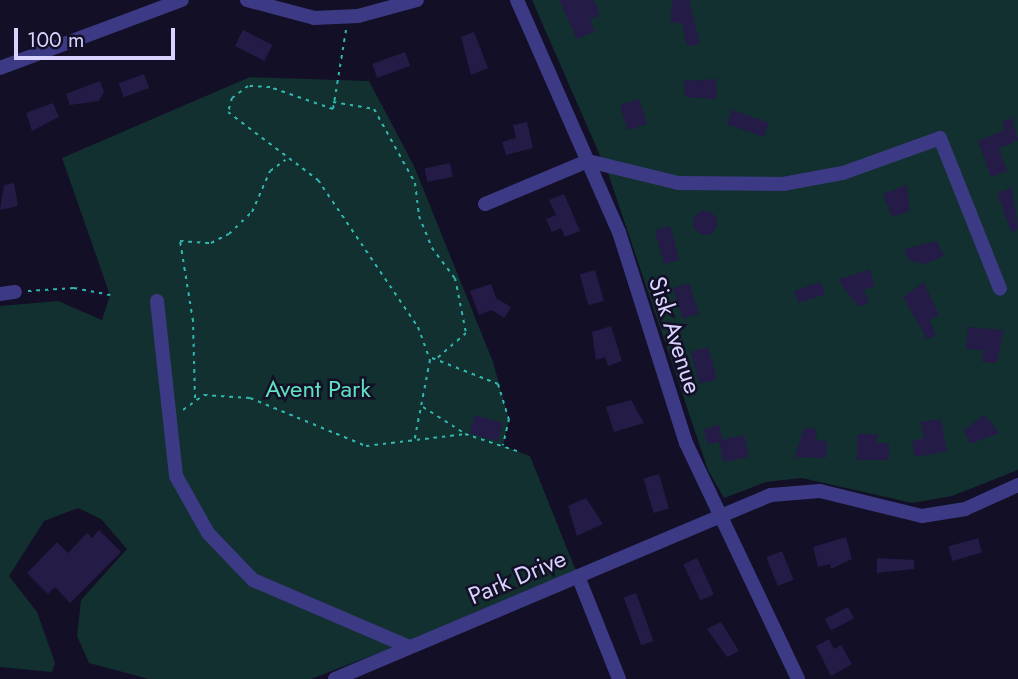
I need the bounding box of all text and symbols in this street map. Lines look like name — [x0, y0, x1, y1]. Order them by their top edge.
scale bar — [18, 14, 178, 58]
text: 100 m — [27, 25, 84, 55]
street label: Sisk Avenue — [643, 273, 707, 397]
park label: Avent Park — [265, 375, 371, 403]
street label: Park Drive — [464, 544, 570, 610]

